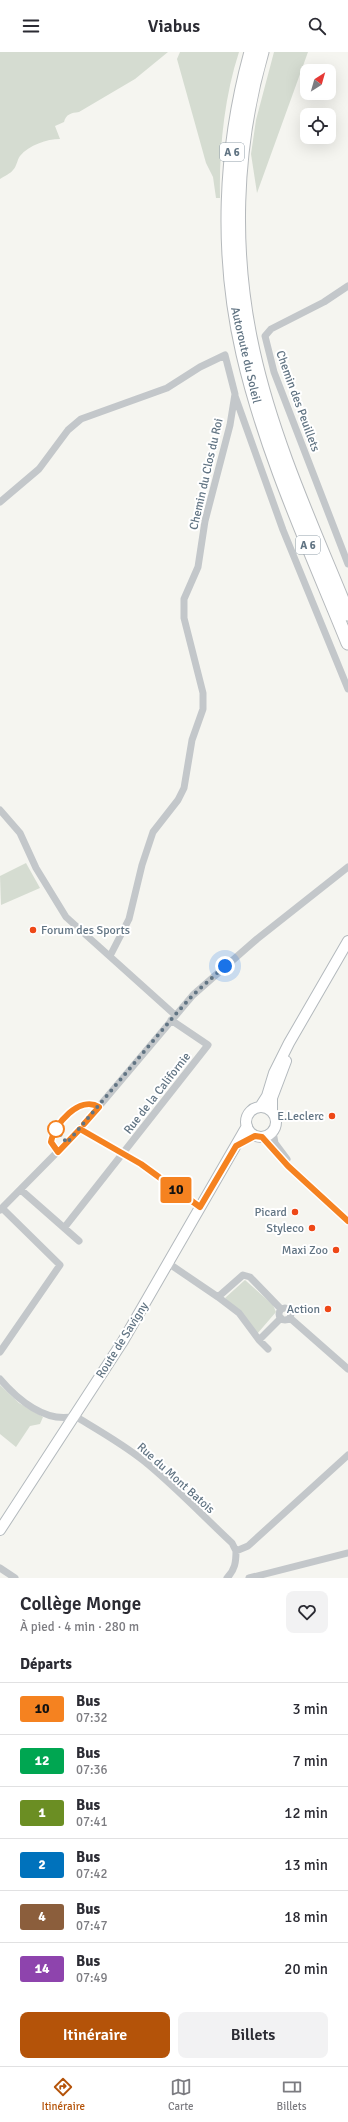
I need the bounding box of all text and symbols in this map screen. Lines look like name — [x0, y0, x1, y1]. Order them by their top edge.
icon: menu — [20, 15, 42, 37]
text: Viabus — [148, 15, 200, 37]
icon: search — [306, 15, 328, 37]
north arrow — [300, 64, 336, 100]
map controls — [300, 64, 336, 144]
button: locate — [300, 108, 336, 144]
road number: A 6 — [220, 143, 244, 161]
street label: Autoroute du Soleil — [227, 305, 264, 405]
street label: Chemin des Peuillets — [272, 349, 323, 454]
street label: Chemin du Clos du Roi — [186, 417, 227, 531]
road number: A 6 — [296, 536, 320, 554]
place label: Forum des Sports — [41, 923, 130, 938]
marker: Forum des Sports — [28, 925, 38, 935]
your location — [215, 956, 235, 976]
street label: Rue de la Californie — [121, 1049, 194, 1137]
place label: E.Leclerc — [277, 1109, 324, 1124]
marker: E.Leclerc — [327, 1111, 337, 1121]
unlabelled marker — [47, 1120, 65, 1138]
line badge: 10 — [158, 1177, 194, 1203]
text: 10 — [168, 1181, 184, 1198]
place label: Picard — [255, 1205, 287, 1220]
marker: Picard — [290, 1207, 300, 1217]
place label: Styleco — [266, 1221, 304, 1236]
marker: Styleco — [307, 1223, 317, 1233]
place label: Maxi Zoo — [282, 1243, 328, 1258]
marker: Maxi Zoo — [331, 1245, 341, 1255]
street label: Route de Savigny — [93, 1299, 152, 1381]
place label: Action — [287, 1302, 320, 1317]
marker: Action — [323, 1304, 333, 1314]
street label: Rue du Mont Batois — [134, 1440, 217, 1517]
button: heart — [286, 1591, 328, 1633]
text: Collège Monge — [20, 1592, 141, 1616]
text: À pied · 4 min · 280 m — [20, 1619, 139, 1635]
text: Départs — [20, 1655, 72, 1673]
text: Bus — [76, 1692, 100, 1710]
text: 10 — [34, 1700, 50, 1717]
text: 3 min — [292, 1700, 328, 1718]
text: 07:32 — [76, 1710, 108, 1726]
text: Bus — [76, 1744, 100, 1762]
text: 12 — [34, 1752, 50, 1769]
text: 7 min — [292, 1752, 328, 1770]
text: 07:36 — [76, 1762, 108, 1778]
text: Bus — [76, 1796, 100, 1814]
text: 1 — [38, 1804, 46, 1821]
text: 12 min — [284, 1804, 328, 1822]
text: 07:41 — [76, 1814, 108, 1830]
text: Bus — [76, 1848, 100, 1866]
text: 2 — [38, 1856, 46, 1873]
text: 13 min — [284, 1856, 328, 1874]
text: 07:42 — [76, 1866, 108, 1882]
text: Bus — [76, 1900, 100, 1918]
text: 4 — [38, 1908, 46, 1925]
text: 18 min — [284, 1908, 328, 1926]
text: 07:47 — [76, 1918, 108, 1934]
text: Bus — [76, 1952, 100, 1970]
text: 14 — [34, 1960, 50, 1977]
text: 20 min — [284, 1960, 328, 1978]
text: 07:49 — [76, 1970, 108, 1986]
button: Itinéraire — [20, 2012, 170, 2058]
button: Billets — [178, 2012, 328, 2058]
tab: Itinéraire — [41, 2076, 85, 2113]
tab: Carte — [168, 2076, 194, 2113]
tab: Billets — [277, 2076, 307, 2113]

